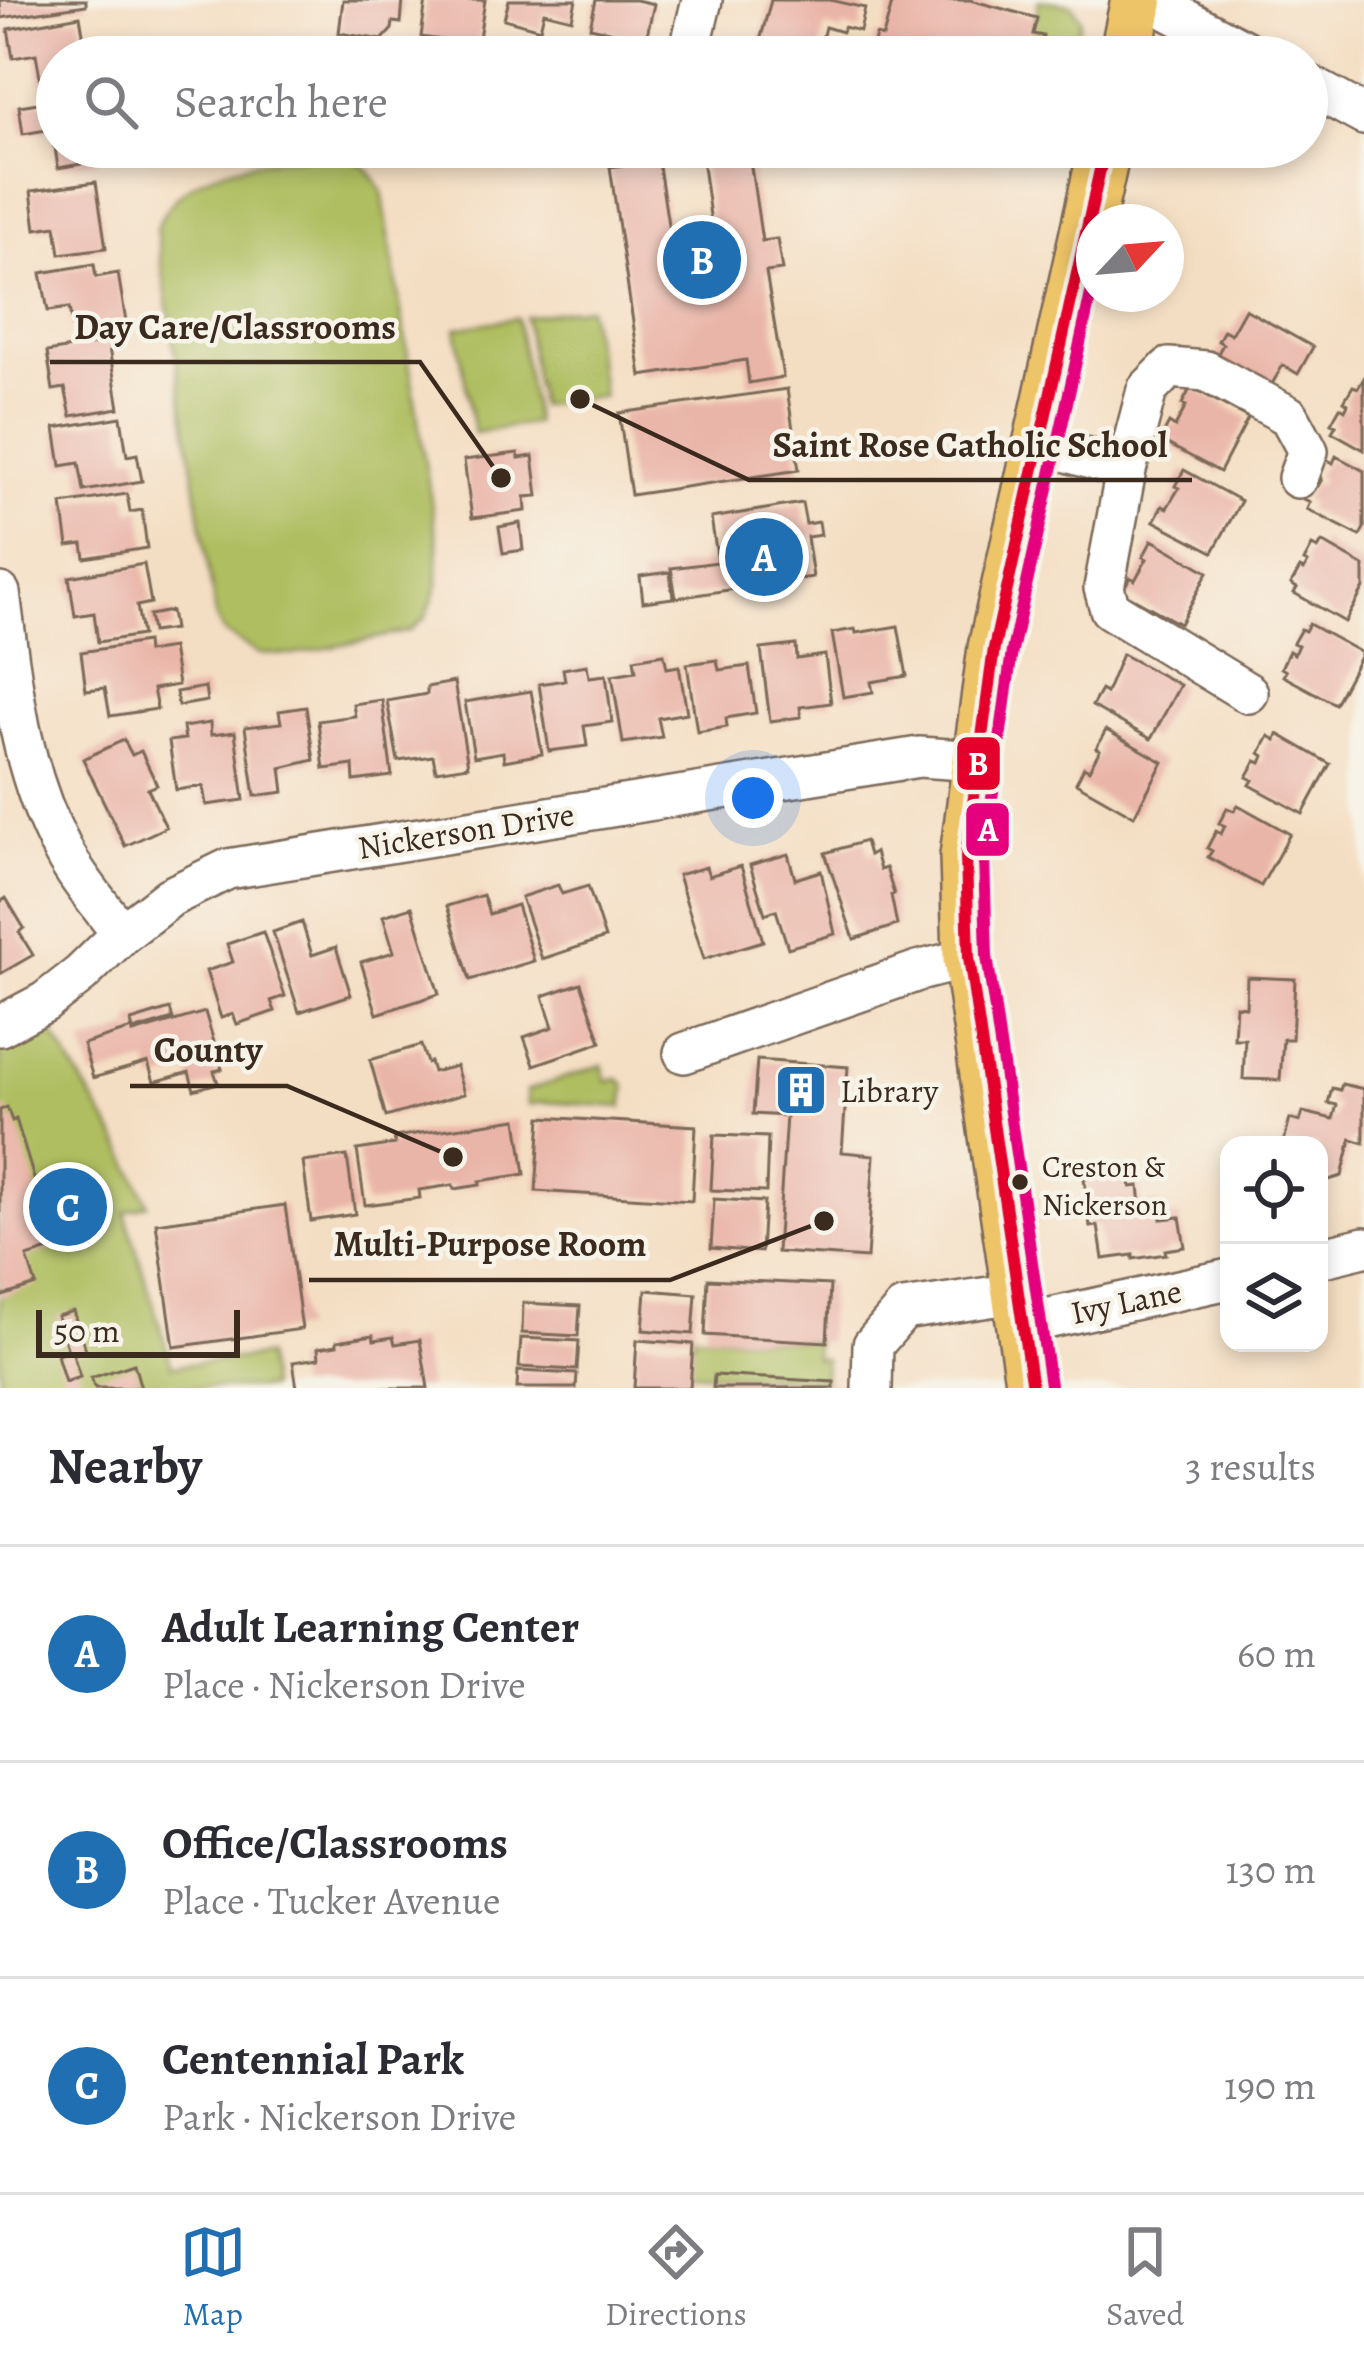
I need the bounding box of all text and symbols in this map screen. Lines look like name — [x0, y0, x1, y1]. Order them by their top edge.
search box — [36, 36, 1328, 168]
icon: search — [78, 69, 144, 135]
text: Search here — [174, 71, 388, 133]
north arrow — [1076, 204, 1184, 312]
pin: B — [663, 215, 741, 305]
callout: Day Care/Classrooms — [50, 290, 420, 362]
text: Day Care/Classrooms — [74, 302, 396, 351]
callout: Saint Rose Catholic School — [749, 408, 1192, 480]
text: Saint Rose Catholic School — [772, 420, 1168, 469]
pin: A — [725, 512, 803, 602]
line badge: B — [955, 735, 1002, 792]
text: B — [968, 741, 988, 786]
your location — [723, 768, 783, 828]
street label: Nickerson Drive — [355, 791, 577, 870]
line badge: A — [964, 801, 1011, 858]
text: A — [977, 807, 999, 852]
callout: County — [130, 1014, 287, 1086]
text: County — [154, 1025, 264, 1074]
building icon: Library — [773, 1062, 829, 1118]
place label: Library — [840, 1068, 939, 1113]
map controls — [1220, 1136, 1328, 1352]
button: locate — [1220, 1136, 1328, 1244]
place label: Creston & Nickerson — [1042, 1147, 1167, 1225]
pin: C — [29, 1162, 107, 1252]
marker: Creston & Nickerson — [1009, 1171, 1031, 1193]
callout: Multi-Purpose Room — [309, 1208, 670, 1280]
text: Multi-Purpose Room — [333, 1219, 647, 1268]
button: layers — [1220, 1244, 1328, 1352]
street label: Ivy Lane — [1067, 1268, 1185, 1335]
scale bar — [36, 1304, 240, 1357]
text: 50 m — [54, 1308, 120, 1353]
text: Nearby — [48, 1431, 202, 1501]
text: 3 results — [1185, 1440, 1316, 1493]
text: Adult Learning Center — [162, 1596, 579, 1658]
text: A — [75, 1627, 99, 1680]
text: 60 m — [1237, 1627, 1316, 1680]
text: Place · Nickerson Drive — [162, 1658, 526, 1711]
text: Office/Classrooms — [162, 1812, 508, 1874]
text: B — [75, 1843, 99, 1896]
text: 130 m — [1225, 1843, 1316, 1896]
text: Place · Tucker Avenue — [162, 1874, 500, 1927]
text: Centennial Park — [162, 2028, 464, 2090]
text: C — [75, 2059, 99, 2112]
text: 190 m — [1224, 2059, 1316, 2112]
text: Park · Nickerson Drive — [162, 2090, 516, 2143]
tab: Map — [180, 2219, 246, 2336]
tab: Directions — [605, 2219, 747, 2336]
tab: Saved — [1106, 2219, 1184, 2336]

